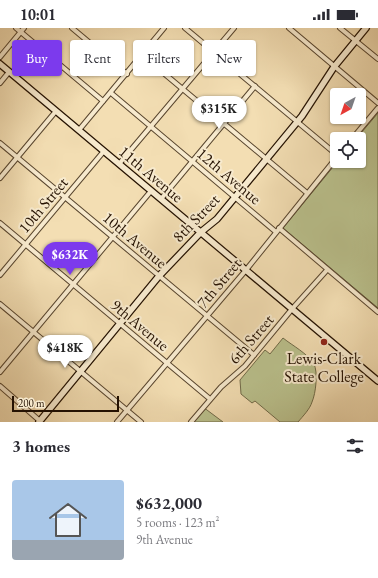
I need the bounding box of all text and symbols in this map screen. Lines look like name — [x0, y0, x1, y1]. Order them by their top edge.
text: 10:01 — [20, 5, 56, 24]
chip: Buy — [12, 40, 62, 76]
chip: Rent — [70, 40, 125, 76]
chip: Filters — [133, 40, 194, 76]
chip: New — [202, 40, 256, 76]
north arrow — [330, 88, 366, 124]
map controls — [330, 88, 366, 168]
pin: $315K — [191, 96, 247, 130]
text: $315K — [201, 100, 237, 117]
button: locate — [330, 132, 366, 168]
street label: 11th Avenue — [114, 141, 188, 207]
street label: 12th Avenue — [192, 143, 266, 209]
street label: 10th Street — [13, 173, 73, 237]
street label: 8th Street — [168, 189, 224, 247]
street label: 10th Avenue — [98, 207, 172, 273]
pin: $632K — [42, 242, 98, 276]
text: $632K — [52, 246, 88, 263]
street label: 7th Street — [192, 254, 246, 312]
street label: 9th Avenue — [106, 294, 174, 356]
street label: 6th Street — [224, 310, 278, 368]
pin: $418K — [37, 335, 93, 369]
marker: Lewis-Clark State College — [319, 337, 329, 347]
text: $418K — [47, 339, 83, 356]
place label: Lewis-Clark State College — [284, 348, 364, 387]
scale bar — [12, 394, 119, 413]
text: 200 m — [18, 396, 45, 410]
text: 3 homes — [12, 435, 70, 457]
icon: filters — [344, 435, 366, 457]
text: $632,000 — [136, 492, 202, 514]
icon: home — [44, 496, 92, 544]
text: 5 rooms · 123 m² — [136, 514, 220, 531]
text: 9th Avenue — [136, 531, 193, 548]

